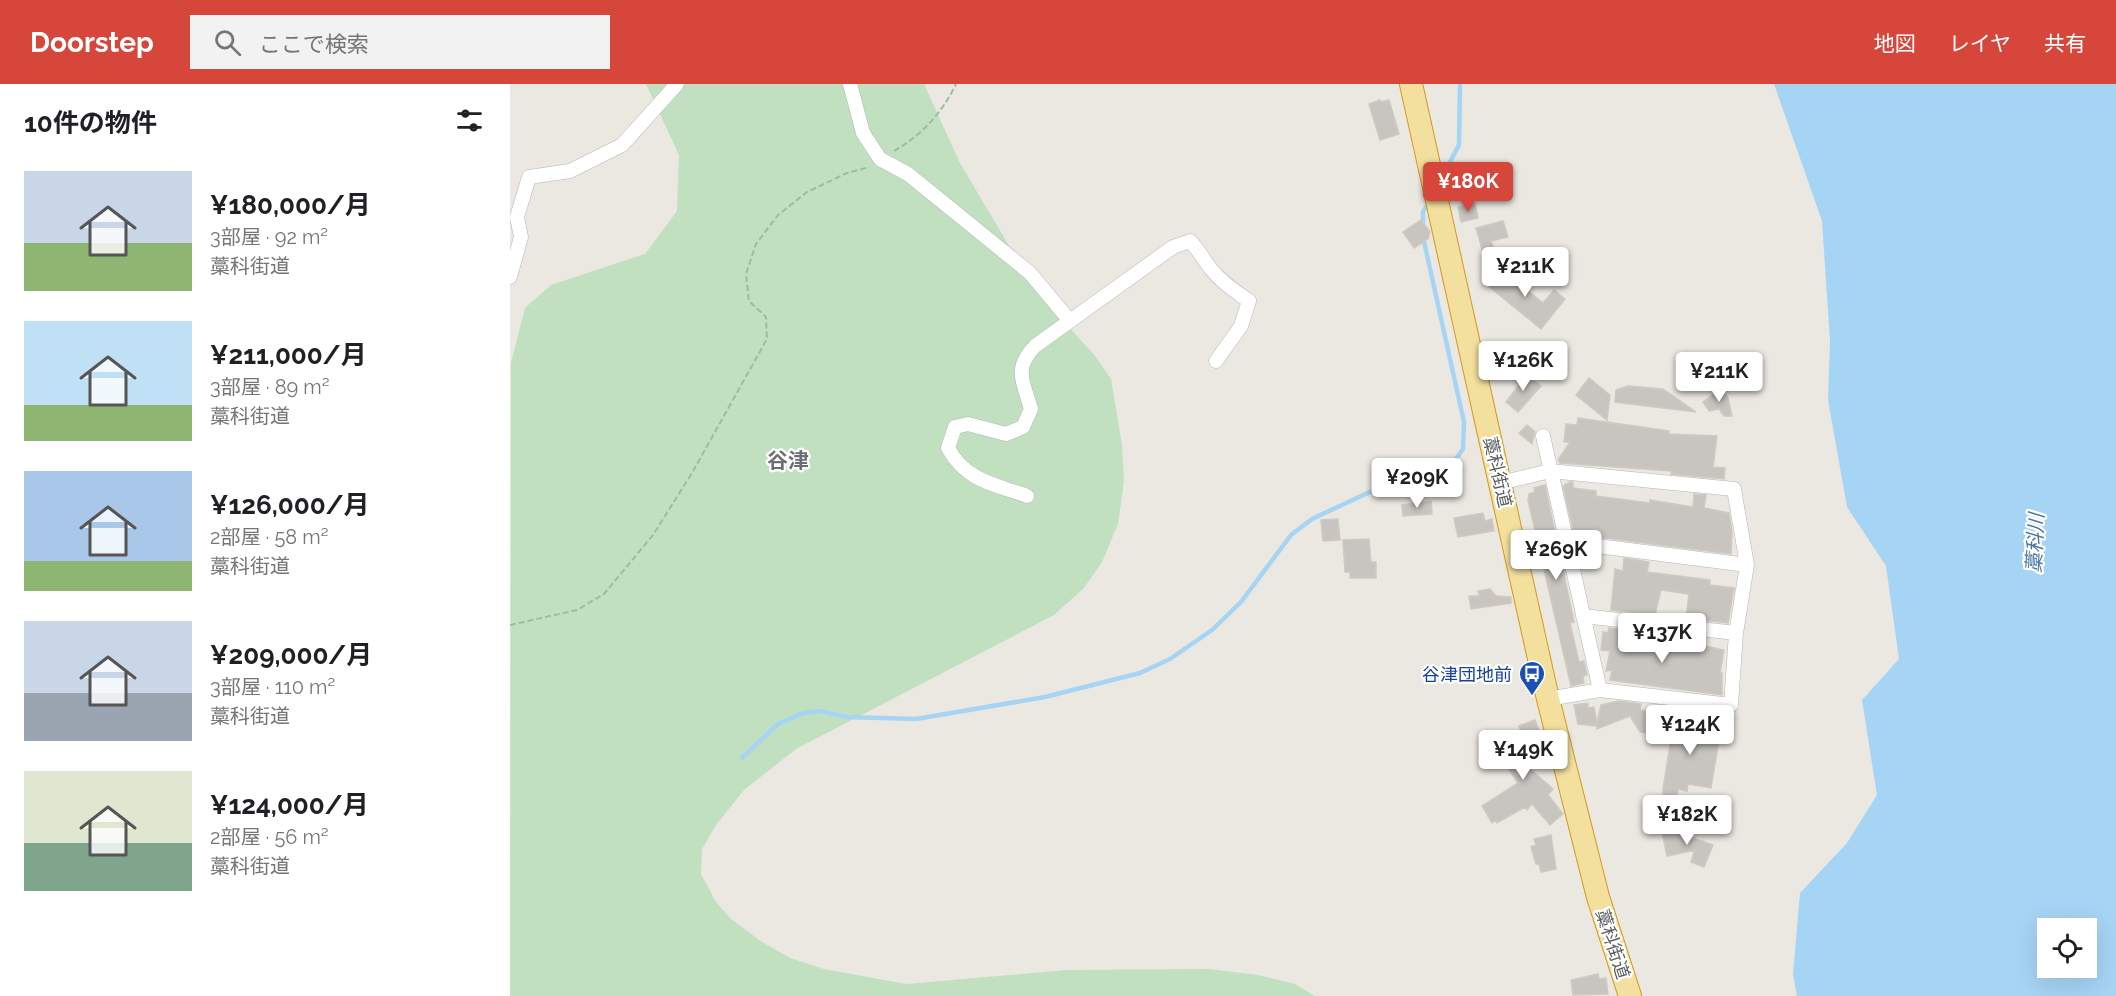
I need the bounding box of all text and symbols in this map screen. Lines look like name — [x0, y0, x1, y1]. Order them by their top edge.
search box — [190, 15, 610, 69]
text: Doorstep — [30, 26, 154, 59]
icon: search — [211, 26, 244, 59]
text: ここで検索 — [259, 31, 369, 57]
text: 地図 — [1874, 31, 1916, 56]
text: レイヤ — [1949, 31, 2011, 56]
text: 共有 — [2044, 31, 2086, 56]
icon: filters — [453, 104, 486, 137]
text: 10件の物件 — [24, 108, 157, 138]
pin: ¥180K — [1426, 162, 1510, 213]
text: ¥180K — [1437, 169, 1499, 193]
text: ¥180,000/月 — [210, 190, 371, 220]
icon: home — [72, 195, 144, 267]
text: 3部屋 · 92 m² — [210, 225, 328, 249]
pin: ¥211K — [1483, 247, 1567, 298]
text: 藁科街道 — [210, 254, 290, 278]
text: ¥211K — [1496, 254, 1554, 278]
text: ¥211,000/月 — [210, 340, 367, 370]
pin: ¥126K — [1481, 341, 1565, 392]
icon: home — [72, 345, 144, 417]
text: ¥126K — [1493, 348, 1553, 372]
pin: ¥211K — [1677, 352, 1761, 403]
text: ¥211K — [1690, 359, 1748, 383]
text: 3部屋 · 89 m² — [210, 375, 329, 399]
text: 藁科街道 — [210, 404, 290, 428]
street label: 藁科街道 — [1480, 435, 1516, 509]
district label: 谷津 — [767, 448, 809, 473]
pin: ¥209K — [1375, 458, 1459, 509]
text: ¥209K — [1386, 465, 1448, 489]
text: ¥126,000/月 — [210, 490, 370, 520]
icon: home — [72, 495, 144, 567]
water label: 藁科川 — [2021, 510, 2049, 574]
text: 2部屋 · 58 m² — [210, 525, 328, 549]
pin: ¥269K — [1514, 530, 1598, 581]
text: ¥269K — [1525, 537, 1587, 561]
text: 藁科街道 — [210, 554, 290, 578]
pin: ¥137K — [1620, 613, 1704, 664]
text: ¥137K — [1632, 620, 1692, 644]
text: ¥209,000/月 — [210, 640, 372, 670]
icon: home — [72, 645, 144, 717]
bus stop icon: 谷津団地前 — [1517, 659, 1547, 697]
place label: 谷津団地前 — [1422, 664, 1512, 685]
text: 3部屋 · 110 m² — [210, 675, 335, 699]
text: 藁科街道 — [210, 704, 290, 728]
pin: ¥124K — [1648, 705, 1732, 756]
text: ¥124K — [1660, 712, 1720, 736]
pin: ¥149K — [1481, 730, 1565, 781]
text: ¥149K — [1493, 737, 1553, 761]
text: ¥124,000/月 — [210, 790, 369, 820]
icon: home — [72, 795, 144, 867]
pin: ¥182K — [1645, 795, 1729, 846]
text: ¥182K — [1657, 802, 1717, 826]
text: 2部屋 · 56 m² — [210, 825, 329, 849]
text: 藁科街道 — [210, 854, 290, 878]
street label: 藁科街道 — [1592, 907, 1634, 981]
map controls — [2037, 918, 2097, 978]
button: locate — [2037, 918, 2097, 978]

